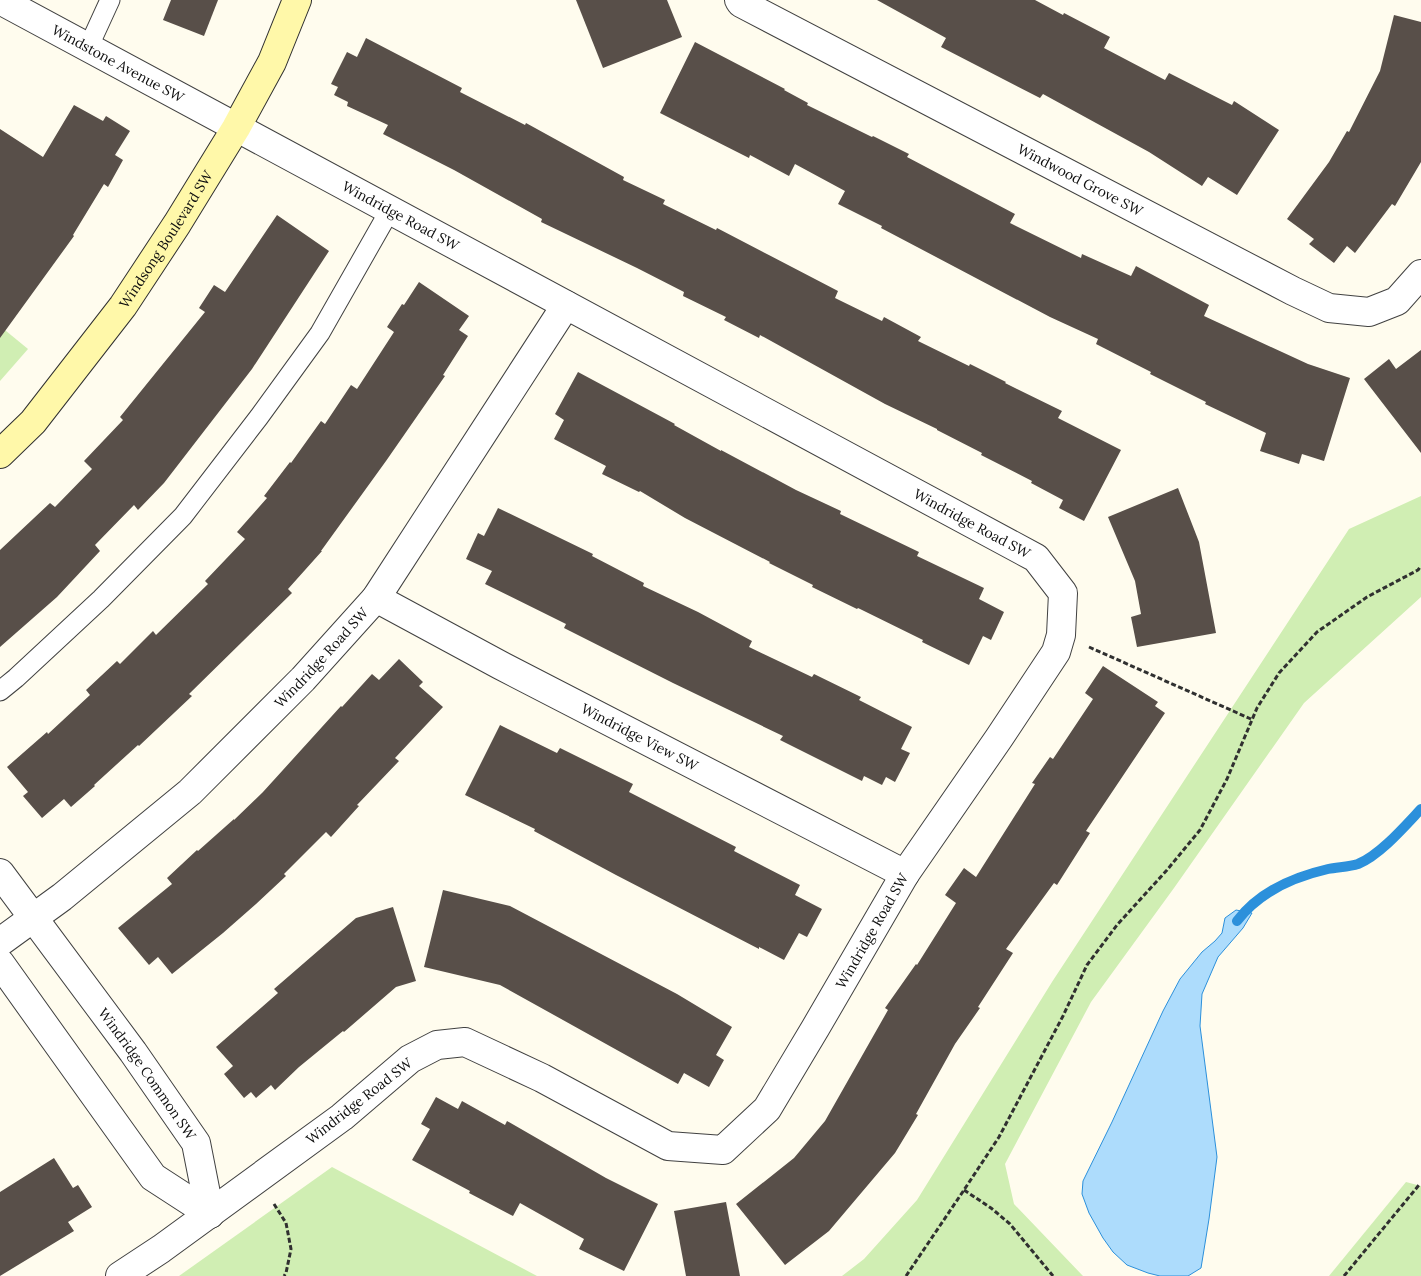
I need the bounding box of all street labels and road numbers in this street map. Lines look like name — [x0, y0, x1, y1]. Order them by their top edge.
street label: Windstone Avenue SW — [49, 21, 188, 107]
street label: Windwood Grove SW — [1014, 140, 1147, 220]
street label: Windsong Boulevard SW — [115, 166, 217, 312]
street label: Windridge Road SW — [339, 177, 463, 255]
street label: Windridge Road SW — [911, 485, 1034, 563]
street label: Windridge Road SW — [271, 603, 373, 711]
street label: Windridge View SW — [578, 699, 702, 775]
street label: Windridge Road SW — [832, 869, 913, 992]
street label: Windridge Common SW — [94, 1004, 201, 1144]
street label: Windridge Road SW — [302, 1053, 417, 1148]

